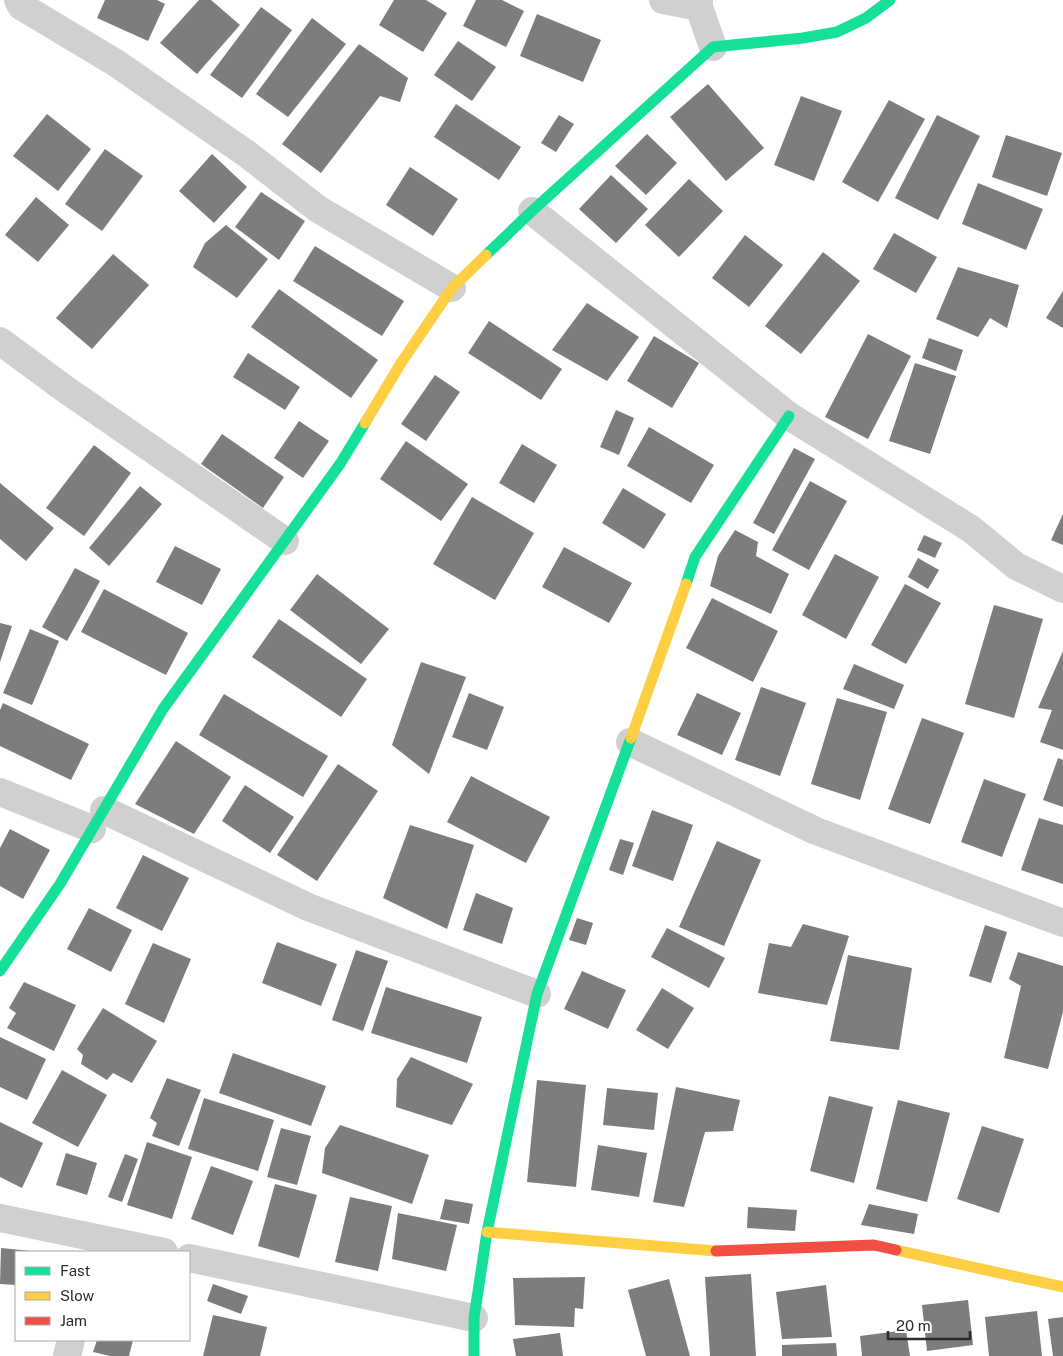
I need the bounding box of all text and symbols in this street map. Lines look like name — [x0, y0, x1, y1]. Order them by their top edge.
legend — [15, 1251, 190, 1341]
text: Fast — [60, 1262, 90, 1279]
text: Slow — [60, 1287, 95, 1304]
scale bar — [888, 1308, 970, 1340]
text: Jam — [60, 1312, 87, 1329]
text: 20 m — [896, 1317, 931, 1334]

